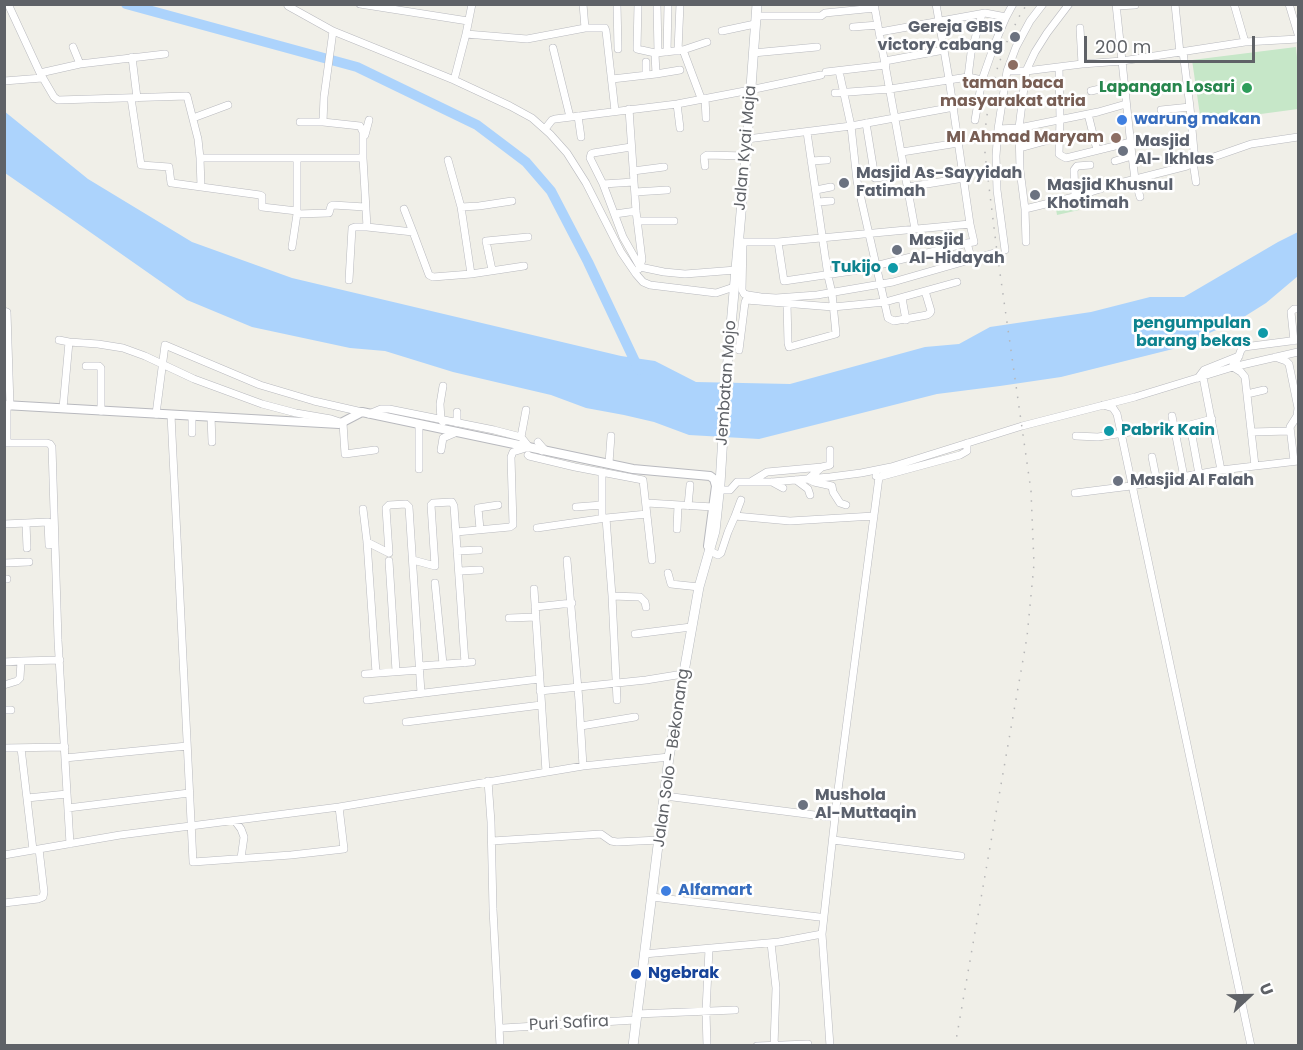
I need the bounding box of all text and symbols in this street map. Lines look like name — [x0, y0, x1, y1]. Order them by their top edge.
place label: Gereja GBIS victory cabang — [878, 18, 1003, 56]
scale bar — [1087, 24, 1258, 62]
marker: Gereja GBIS victory cabang — [1008, 30, 1022, 44]
text: 200 m — [1095, 34, 1151, 59]
marker: taman baca masyarakat atria — [1006, 58, 1020, 72]
place label: taman baca masyarakat atria — [940, 74, 1086, 112]
place label: Lapangan Losari — [1099, 78, 1235, 98]
marker: Lapangan Losari — [1240, 81, 1254, 95]
street label: Jalan Kyai Maja — [731, 85, 761, 211]
place label: warung makan — [1134, 110, 1261, 130]
marker: warung makan — [1115, 113, 1129, 127]
place label: MI Ahmad Maryam — [946, 128, 1104, 148]
marker: MI Ahmad Maryam — [1109, 131, 1123, 145]
place label: Masjid Al- Ikhlas — [1135, 132, 1214, 170]
marker: Masjid Al- Ikhlas — [1116, 144, 1130, 158]
place label: Masjid As-Sayyidah Fatimah — [856, 164, 1022, 202]
marker: Masjid As-Sayyidah Fatimah — [837, 176, 851, 190]
place label: Masjid Khusnul Khotimah — [1047, 176, 1173, 214]
marker: Masjid Khusnul Khotimah — [1028, 188, 1042, 202]
place label: Masjid Al-Hidayah — [909, 231, 1005, 269]
marker: Masjid Al-Hidayah — [890, 243, 904, 257]
place label: Tukijo — [831, 258, 881, 278]
marker: Tukijo — [886, 261, 900, 275]
place label: pengumpulan barang bekas — [1133, 314, 1251, 352]
street label: Jembatan Mojo — [713, 320, 741, 446]
marker: pengumpulan barang bekas — [1256, 326, 1270, 340]
place label: Pabrik Kain — [1121, 421, 1215, 441]
marker: Pabrik Kain — [1102, 424, 1116, 438]
place label: Masjid Al Falah — [1130, 471, 1254, 491]
marker: Masjid Al Falah — [1111, 474, 1125, 488]
street label: Jalan Solo - Bekonang — [650, 668, 694, 848]
place label: Mushola Al-Muttaqin — [815, 786, 916, 824]
marker: Mushola Al-Muttaqin — [796, 798, 810, 812]
place label: Alfamart — [678, 881, 752, 901]
marker: Alfamart — [659, 884, 673, 898]
place label: Ngebrak — [648, 964, 719, 984]
north arrow — [1219, 966, 1279, 1026]
marker: Ngebrak — [629, 967, 643, 981]
text: U — [1253, 980, 1279, 999]
street label: Puri Safira — [529, 1012, 609, 1036]

